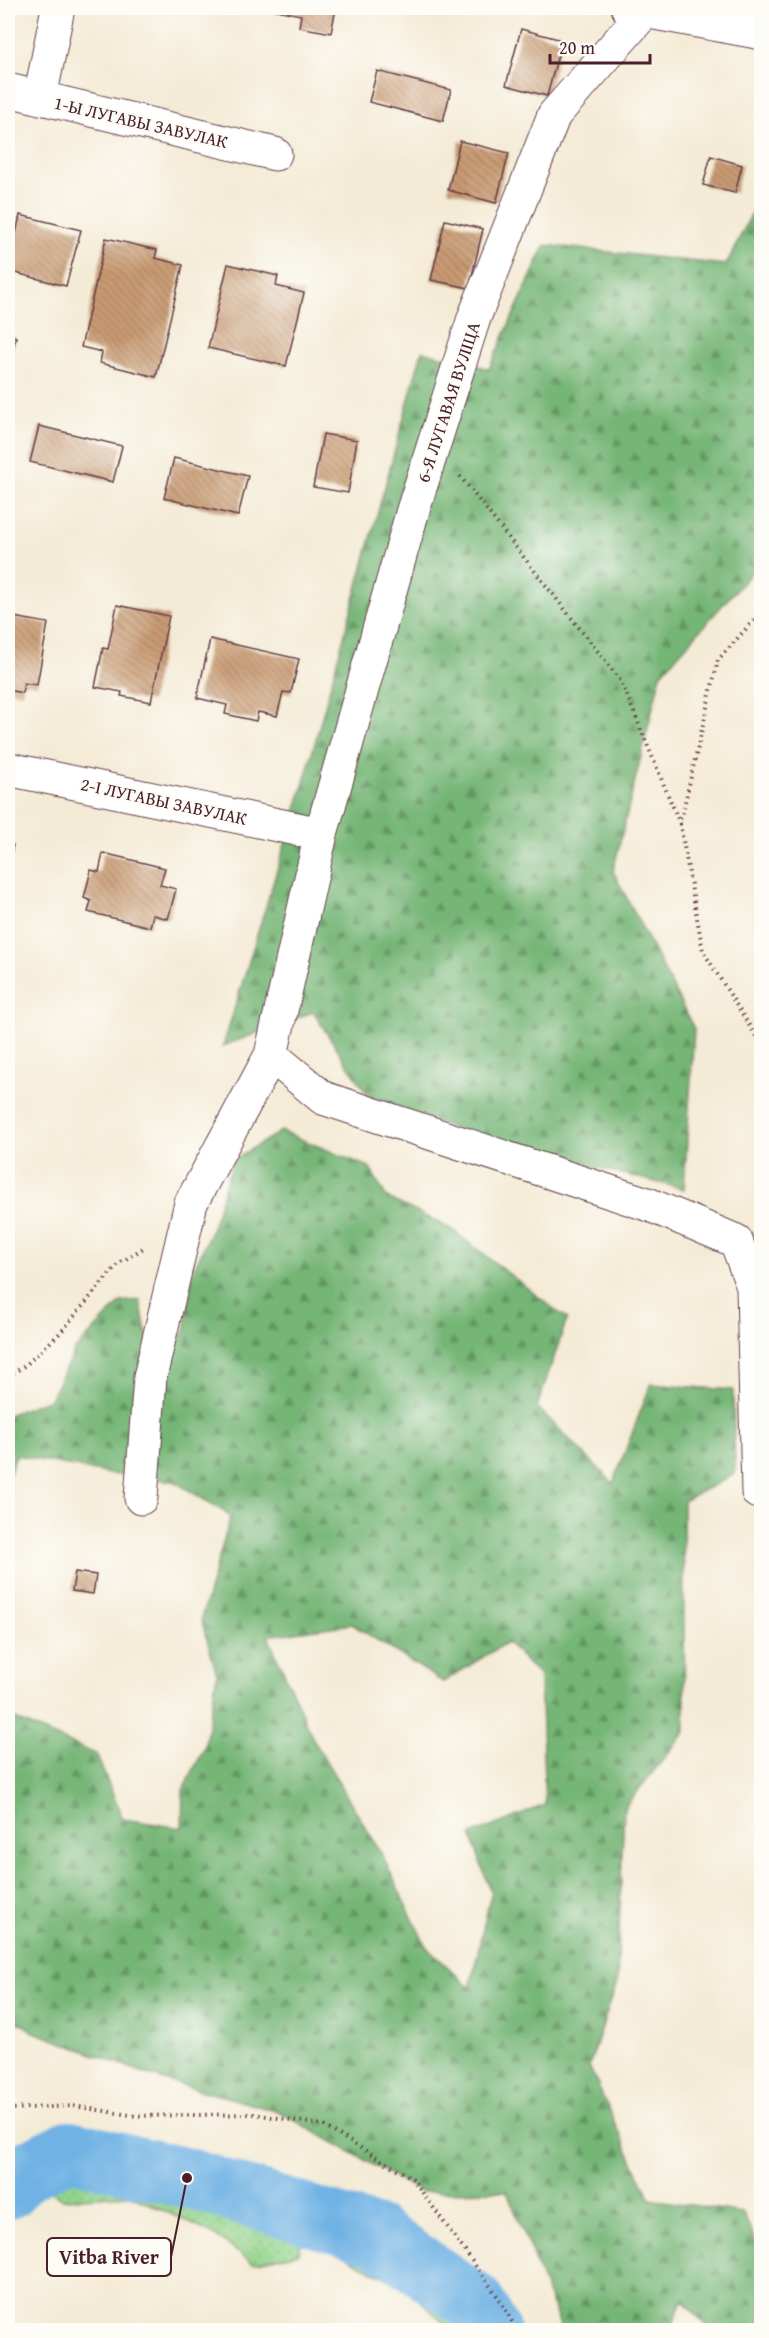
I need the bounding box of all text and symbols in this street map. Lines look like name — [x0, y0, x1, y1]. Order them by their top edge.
scale bar — [550, 27, 650, 65]
text: 20 m — [559, 34, 595, 61]
street label: 1-Ы ЛУГАВЫ ЗАВУЛАК — [51, 89, 231, 155]
street label: 6-Я ЛУГАВАЯ ВУЛІЦА — [409, 318, 487, 486]
street label: 2-І ЛУГАВЫ ЗАВУЛАК — [78, 770, 250, 832]
callout: Vitba River — [47, 2238, 171, 2276]
text: Vitba River — [59, 2242, 159, 2271]

